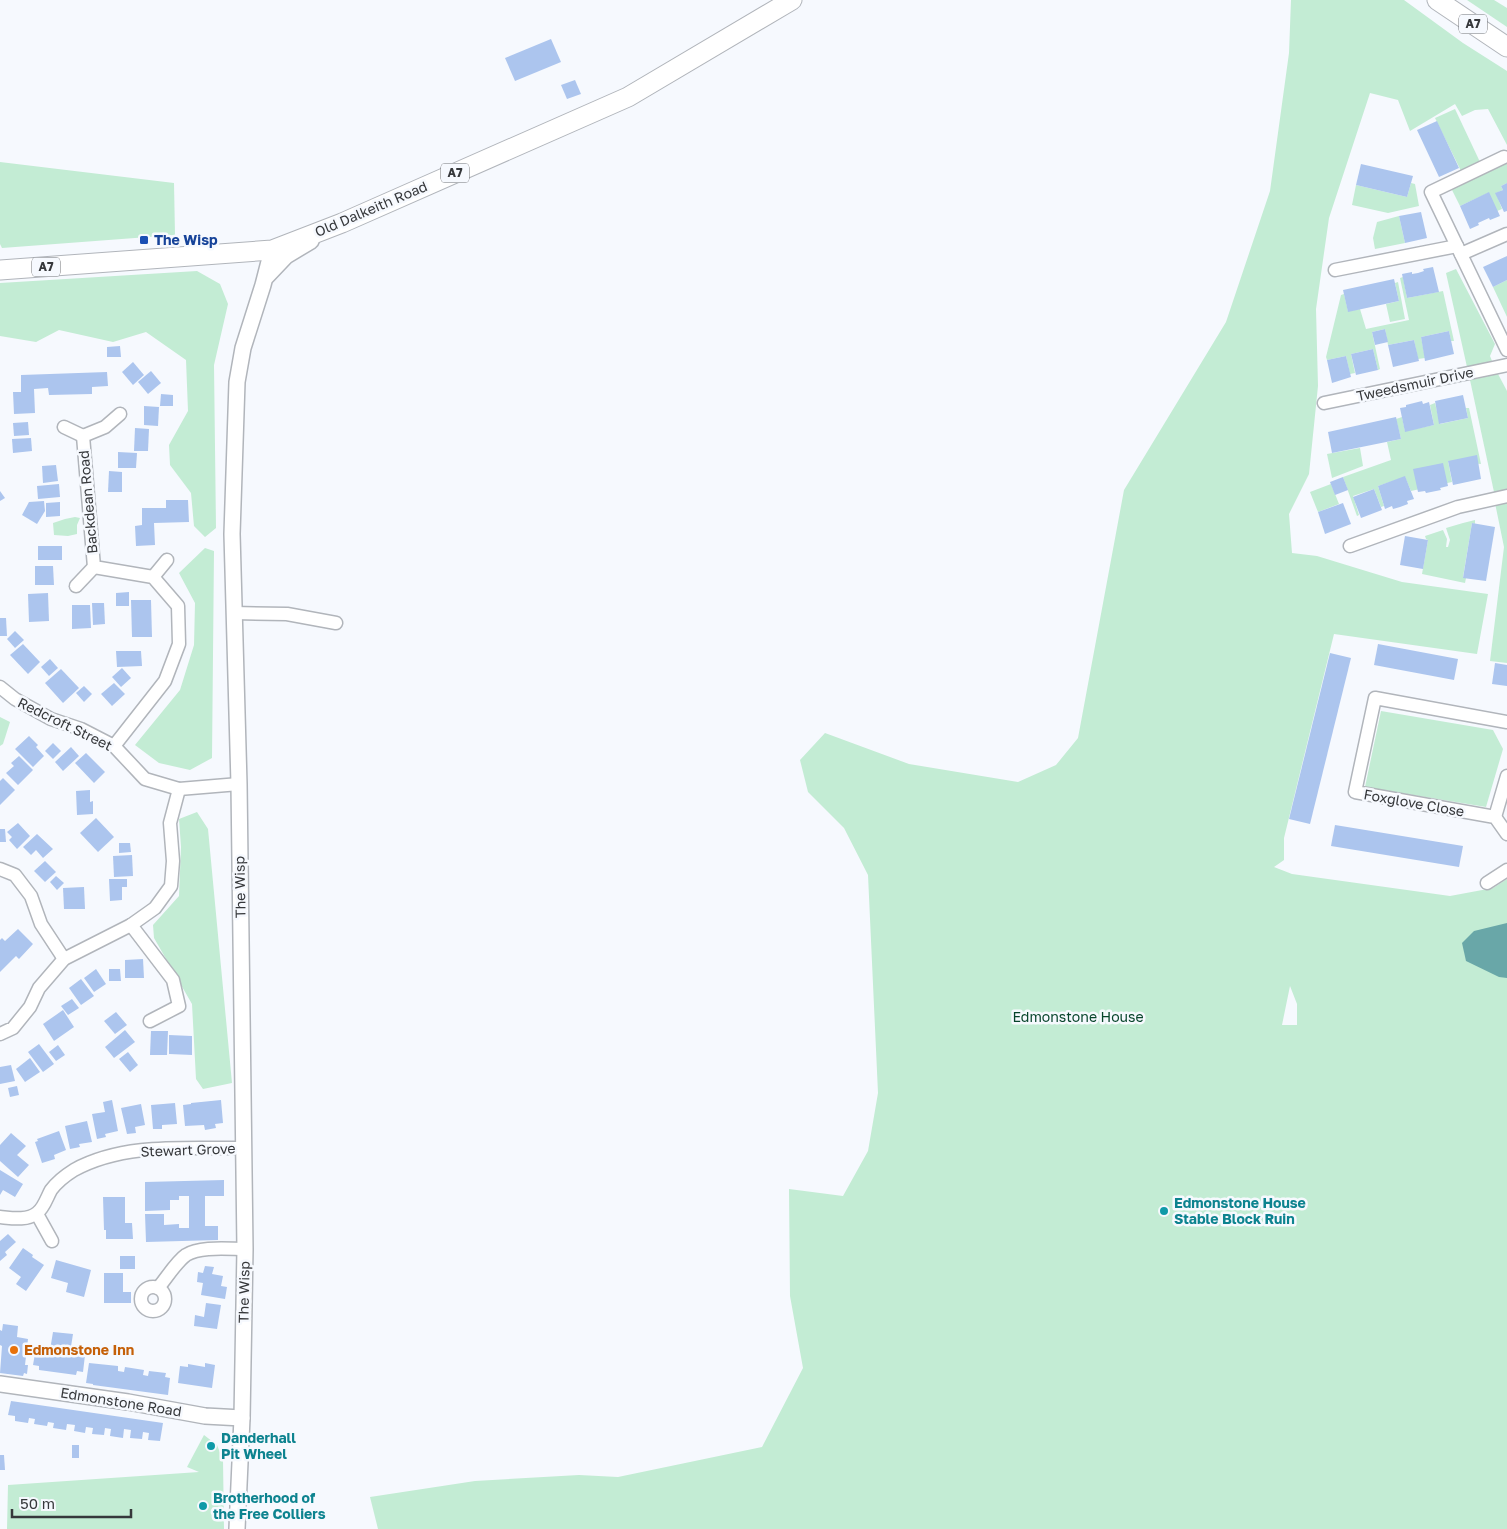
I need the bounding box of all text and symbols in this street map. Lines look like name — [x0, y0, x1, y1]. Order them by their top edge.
road number: A7 — [1459, 14, 1487, 34]
road number: A7 — [441, 164, 469, 182]
street label: Old Dalkeith Road — [312, 177, 430, 240]
place label: The Wisp — [154, 231, 218, 248]
marker: The Wisp — [138, 234, 150, 246]
road number: A7 — [32, 258, 60, 276]
street label: Tweedsmuir Drive — [1355, 363, 1475, 404]
street label: Backdean Road — [75, 450, 100, 554]
street label: Redcroft Street — [15, 693, 115, 754]
street label: Foxglove Close — [1362, 785, 1466, 820]
street label: The Wisp — [230, 856, 249, 918]
park label: Edmonstone House — [1012, 1008, 1144, 1025]
street label: Stewart Grove — [140, 1139, 236, 1160]
place label: Edmonstone House Stable Block Ruin — [1174, 1194, 1306, 1227]
marker: Edmonstone House Stable Block Ruin — [1158, 1205, 1170, 1217]
street label: The Wisp — [234, 1261, 253, 1323]
place label: Edmonstone Inn — [24, 1341, 134, 1358]
marker: Edmonstone Inn — [8, 1344, 20, 1356]
street label: Edmonstone Road — [59, 1384, 183, 1419]
place label: Danderhall Pit Wheel — [221, 1429, 296, 1462]
marker: Danderhall Pit Wheel — [205, 1440, 217, 1452]
scale bar — [12, 1486, 131, 1518]
place label: Brotherhood of the Free Colliers — [213, 1489, 326, 1522]
text: 50 m — [20, 1494, 55, 1512]
marker: Brotherhood of the Free Colliers — [197, 1500, 209, 1512]

